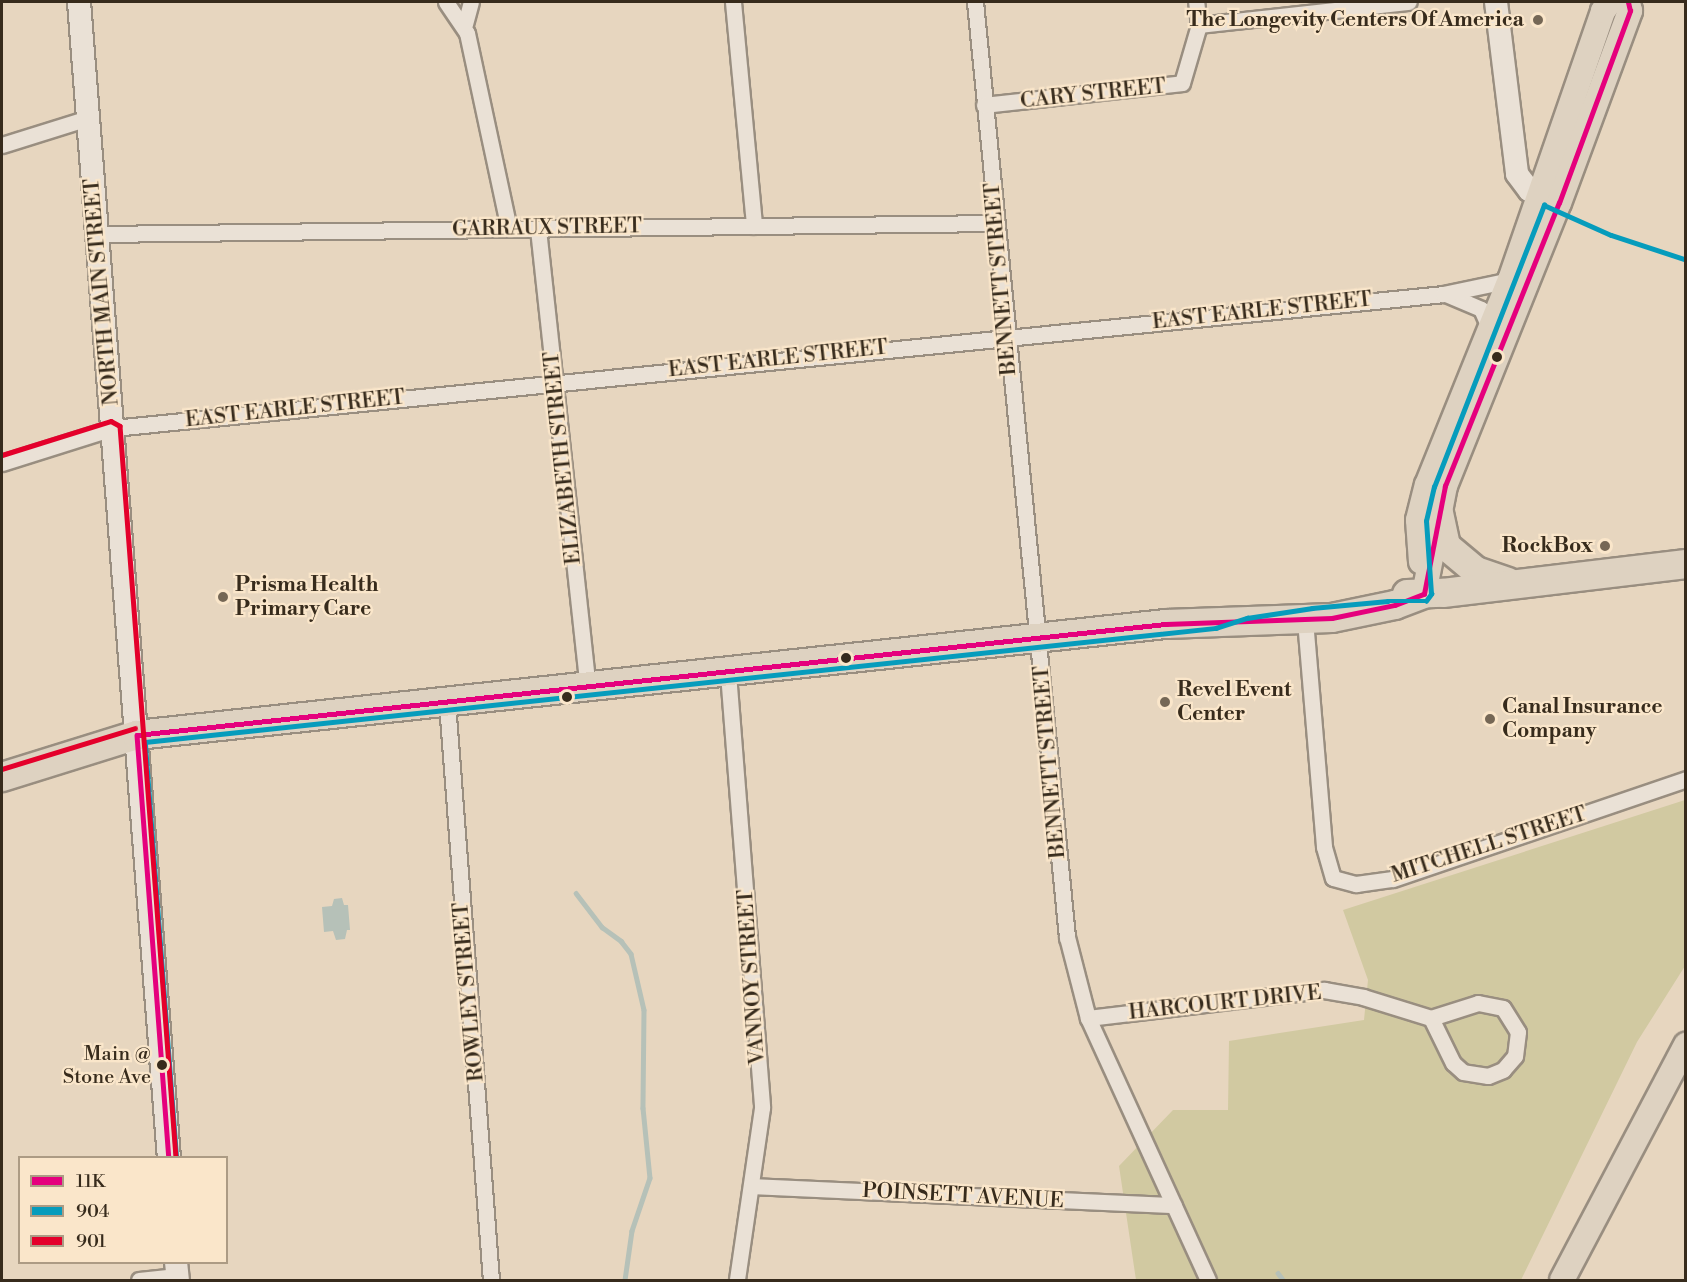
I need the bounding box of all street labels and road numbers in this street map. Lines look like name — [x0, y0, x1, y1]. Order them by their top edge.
street label: CARY STREET — [1019, 74, 1167, 114]
street label: NORTH MAIN STREET — [80, 177, 124, 407]
street label: BENNETT STREET — [980, 182, 1022, 376]
street label: GARRAUX STREET — [452, 214, 642, 242]
street label: EAST EARLE STREET — [1151, 287, 1373, 335]
street label: EAST EARLE STREET — [667, 335, 889, 383]
street label: ELIZABETH STREET — [539, 350, 587, 566]
street label: EAST EARLE STREET — [184, 385, 406, 433]
street label: BENNETT STREET — [1029, 665, 1071, 859]
street label: MITCHELL STREET — [1388, 801, 1590, 889]
street label: VANNOY STREET — [733, 888, 771, 1066]
street label: ROWLEY STREET — [449, 901, 489, 1083]
street label: HARCOURT DRIVE — [1127, 980, 1323, 1026]
street label: POINSETT AVENUE — [862, 1178, 1064, 1214]

